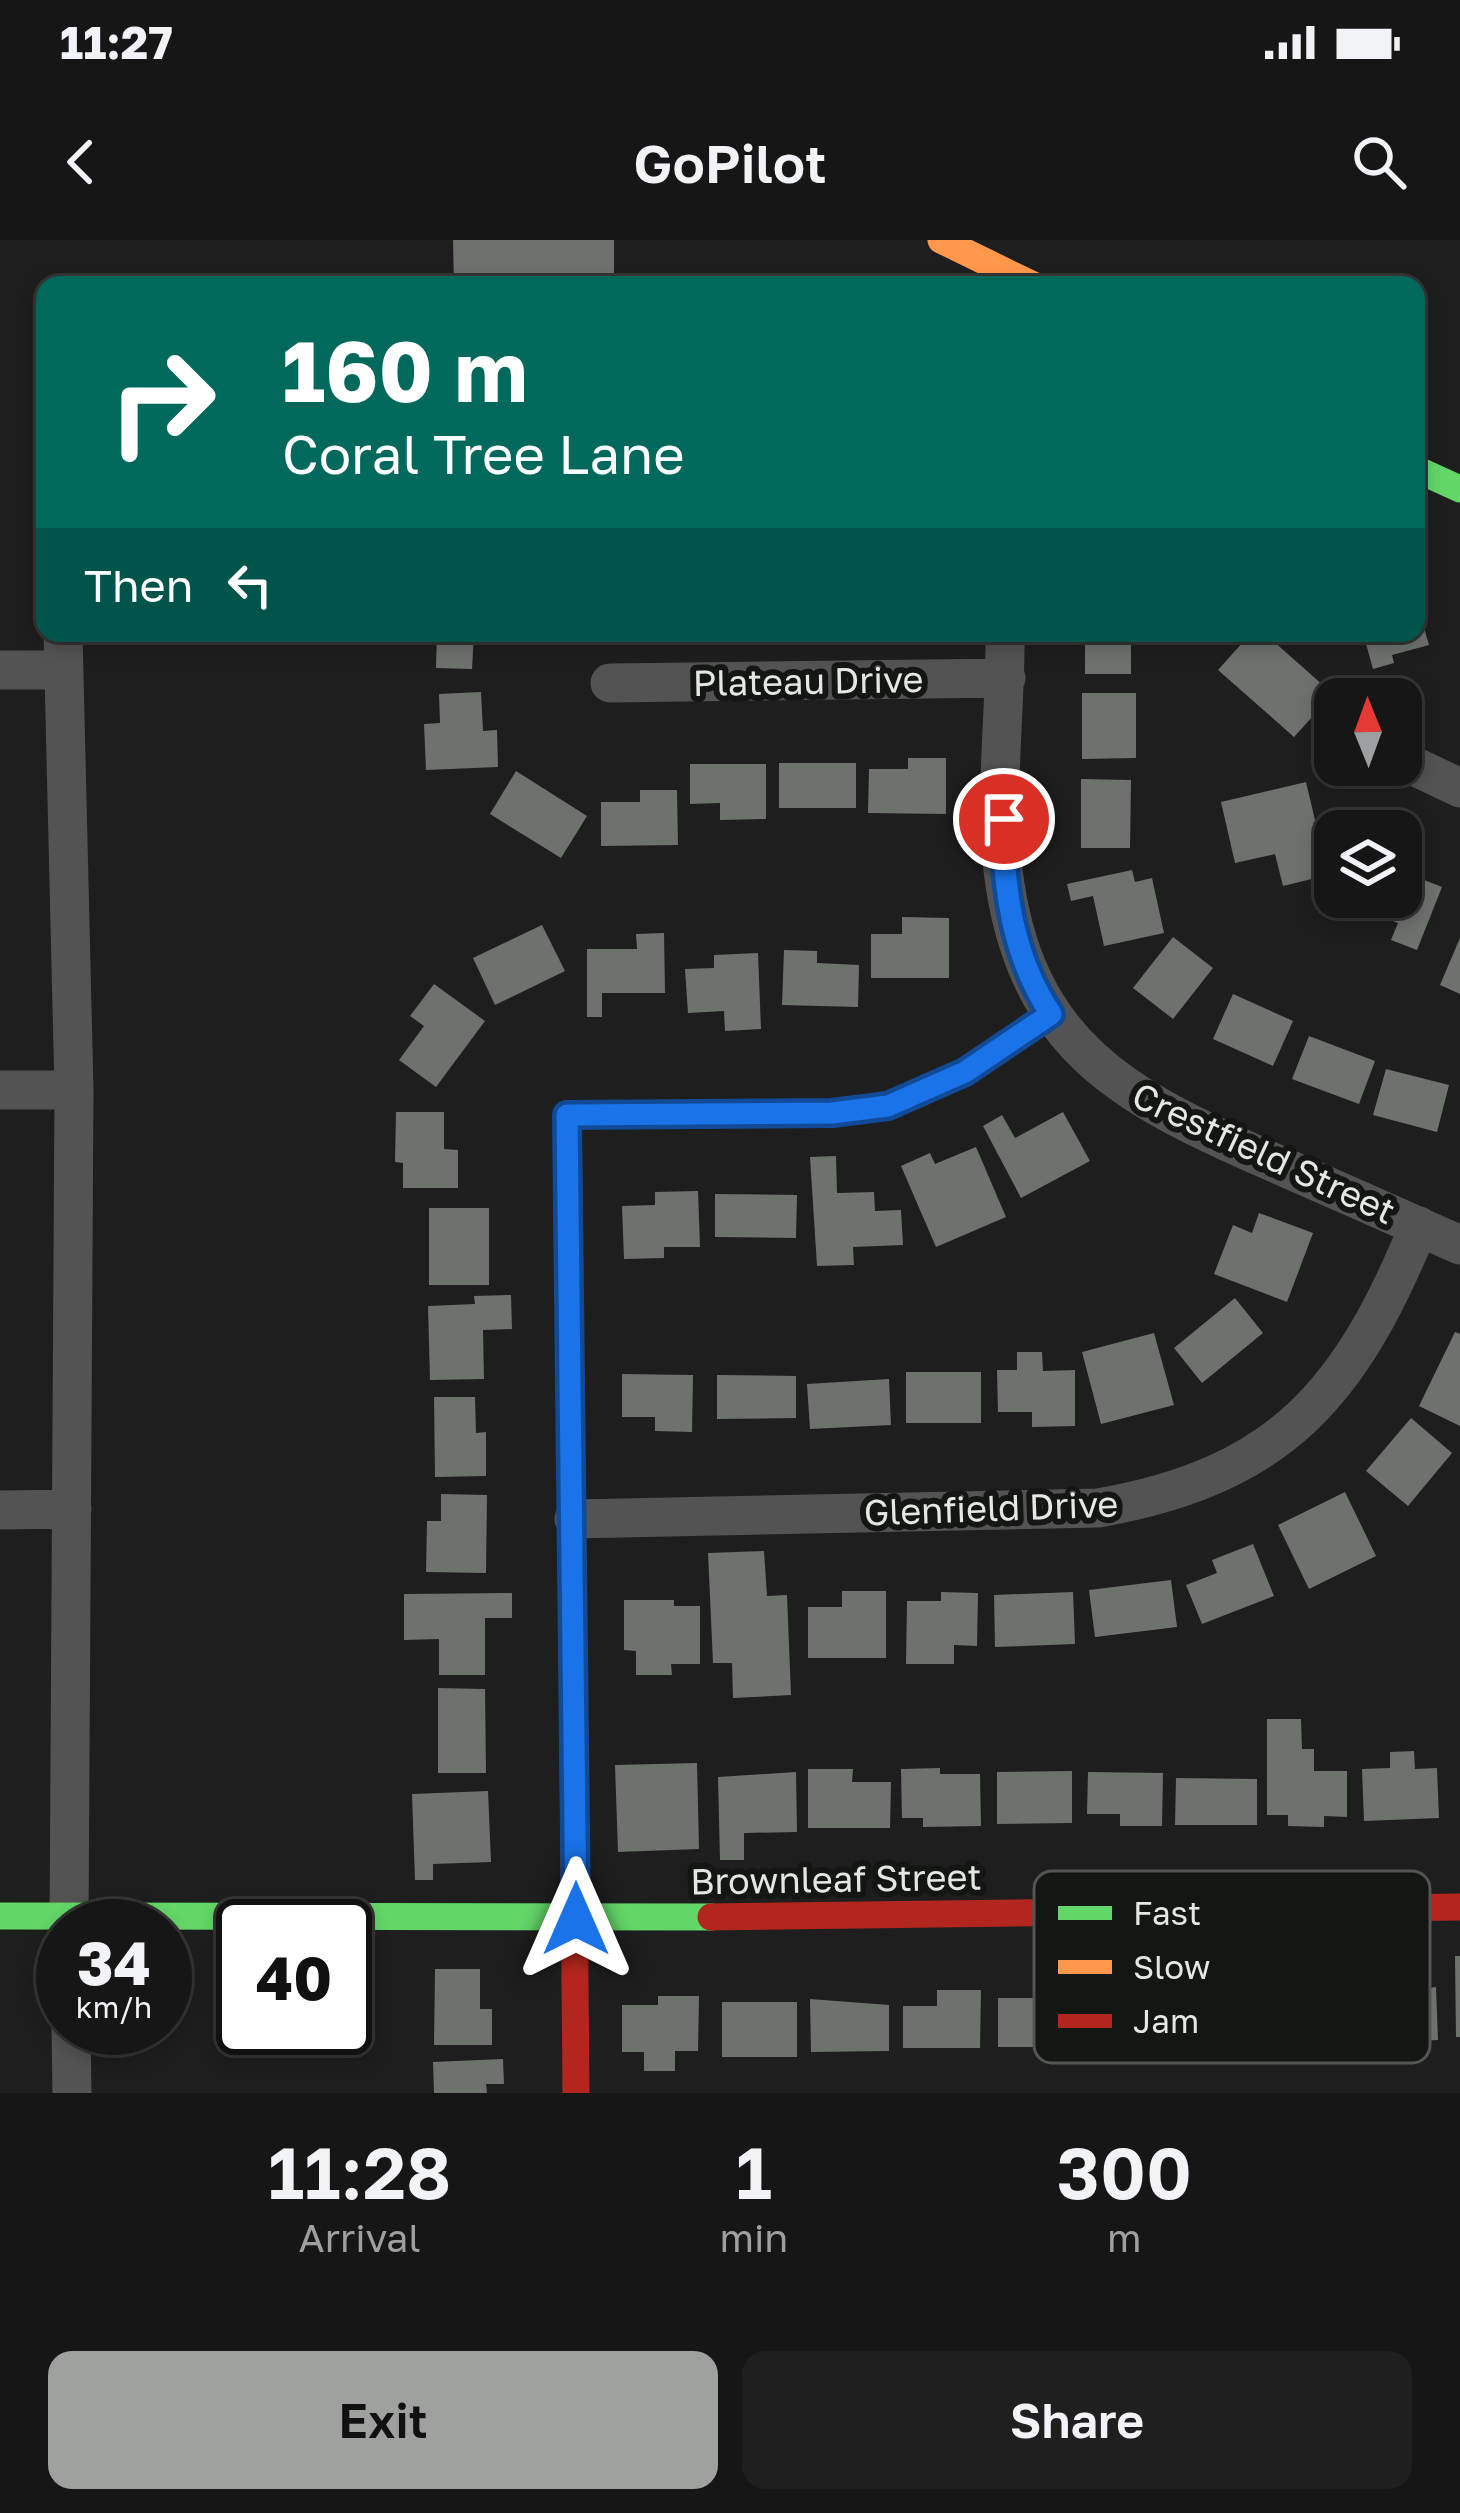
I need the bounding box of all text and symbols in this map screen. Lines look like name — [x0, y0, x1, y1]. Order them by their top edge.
text: 11:27 — [60, 15, 173, 69]
icon: back — [48, 129, 114, 195]
icon: search — [1346, 129, 1412, 195]
text: GoPilot — [633, 130, 827, 195]
text: 160 m — [282, 320, 528, 420]
icon: right — [84, 324, 240, 480]
text: Coral Tree Lane — [282, 421, 685, 486]
icon: left — [217, 552, 283, 618]
text: Then — [84, 558, 193, 612]
street label: Plateau Drive — [692, 657, 924, 704]
north arrow — [1314, 678, 1422, 786]
map controls — [1314, 678, 1422, 918]
pin — [953, 768, 1055, 870]
icon: arrive — [971, 786, 1037, 852]
button: layers — [1314, 810, 1422, 918]
street label: Crestfield Street — [1126, 1073, 1402, 1232]
street label: Glenfield Drive — [863, 1482, 1119, 1533]
street label: Brownleaf Street — [690, 1854, 982, 1903]
position arrow — [513, 1856, 639, 1982]
legend — [1034, 1871, 1430, 2063]
text: Fast — [1133, 1893, 1201, 1932]
speed limit sign: 40 — [216, 1899, 372, 2055]
text: 34 — [77, 1926, 151, 1998]
text: Slow — [1133, 1947, 1211, 1986]
text: km/h — [76, 1989, 152, 2025]
text: Jam — [1133, 2001, 1199, 2040]
text: 11:28 — [268, 2128, 451, 2215]
text: 1 — [736, 2128, 772, 2215]
text: 300 — [1056, 2128, 1192, 2215]
text: Arrival — [299, 2214, 421, 2261]
text: min — [719, 2214, 788, 2261]
text: m — [1107, 2214, 1141, 2261]
button: Exit — [48, 2351, 718, 2489]
button: Share — [742, 2351, 1412, 2489]

